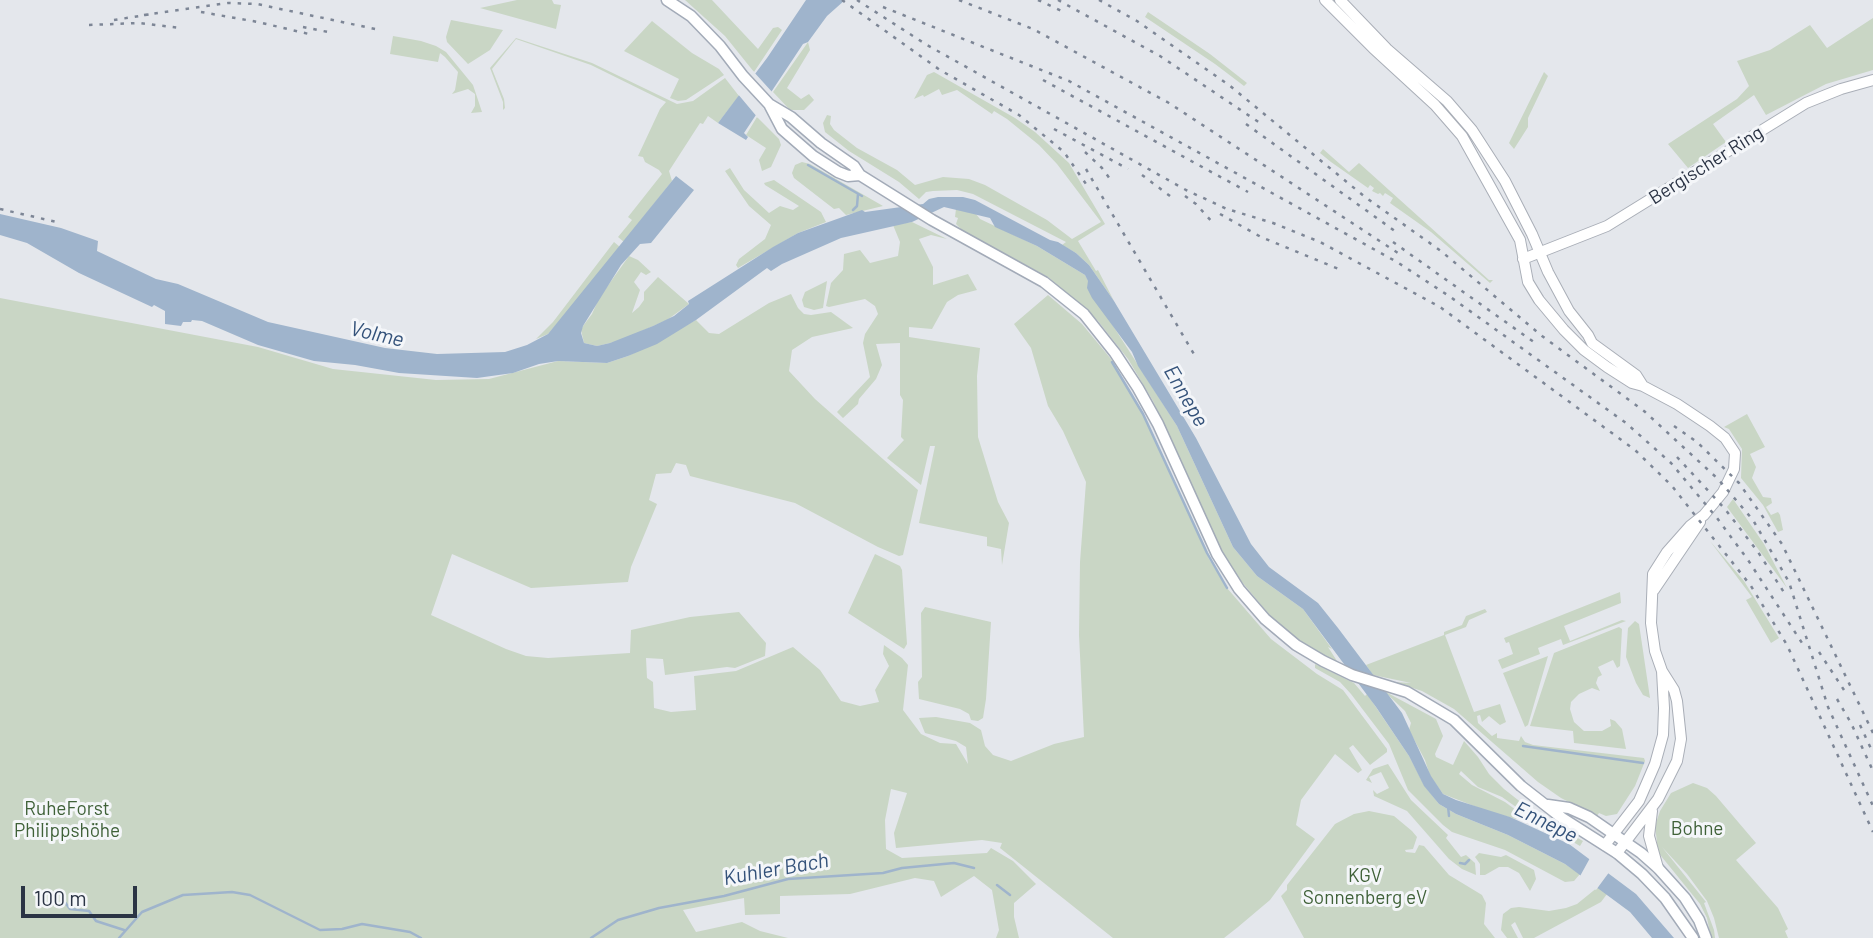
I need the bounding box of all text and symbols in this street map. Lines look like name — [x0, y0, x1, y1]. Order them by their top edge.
street label: Bergischer Ring — [1645, 121, 1767, 209]
water label: Volme — [348, 316, 406, 352]
water label: Ennepe — [1158, 361, 1214, 431]
water label: Ennepe — [1510, 796, 1582, 848]
park label: RuheForst Philippshöhe — [14, 798, 120, 842]
park label: Bohne — [1671, 818, 1723, 840]
water label: Kuhler Bach — [721, 847, 831, 891]
park label: KGV Sonnenberg eV — [1303, 865, 1427, 909]
scale bar — [24, 872, 140, 916]
text: 100 m — [34, 885, 87, 910]

